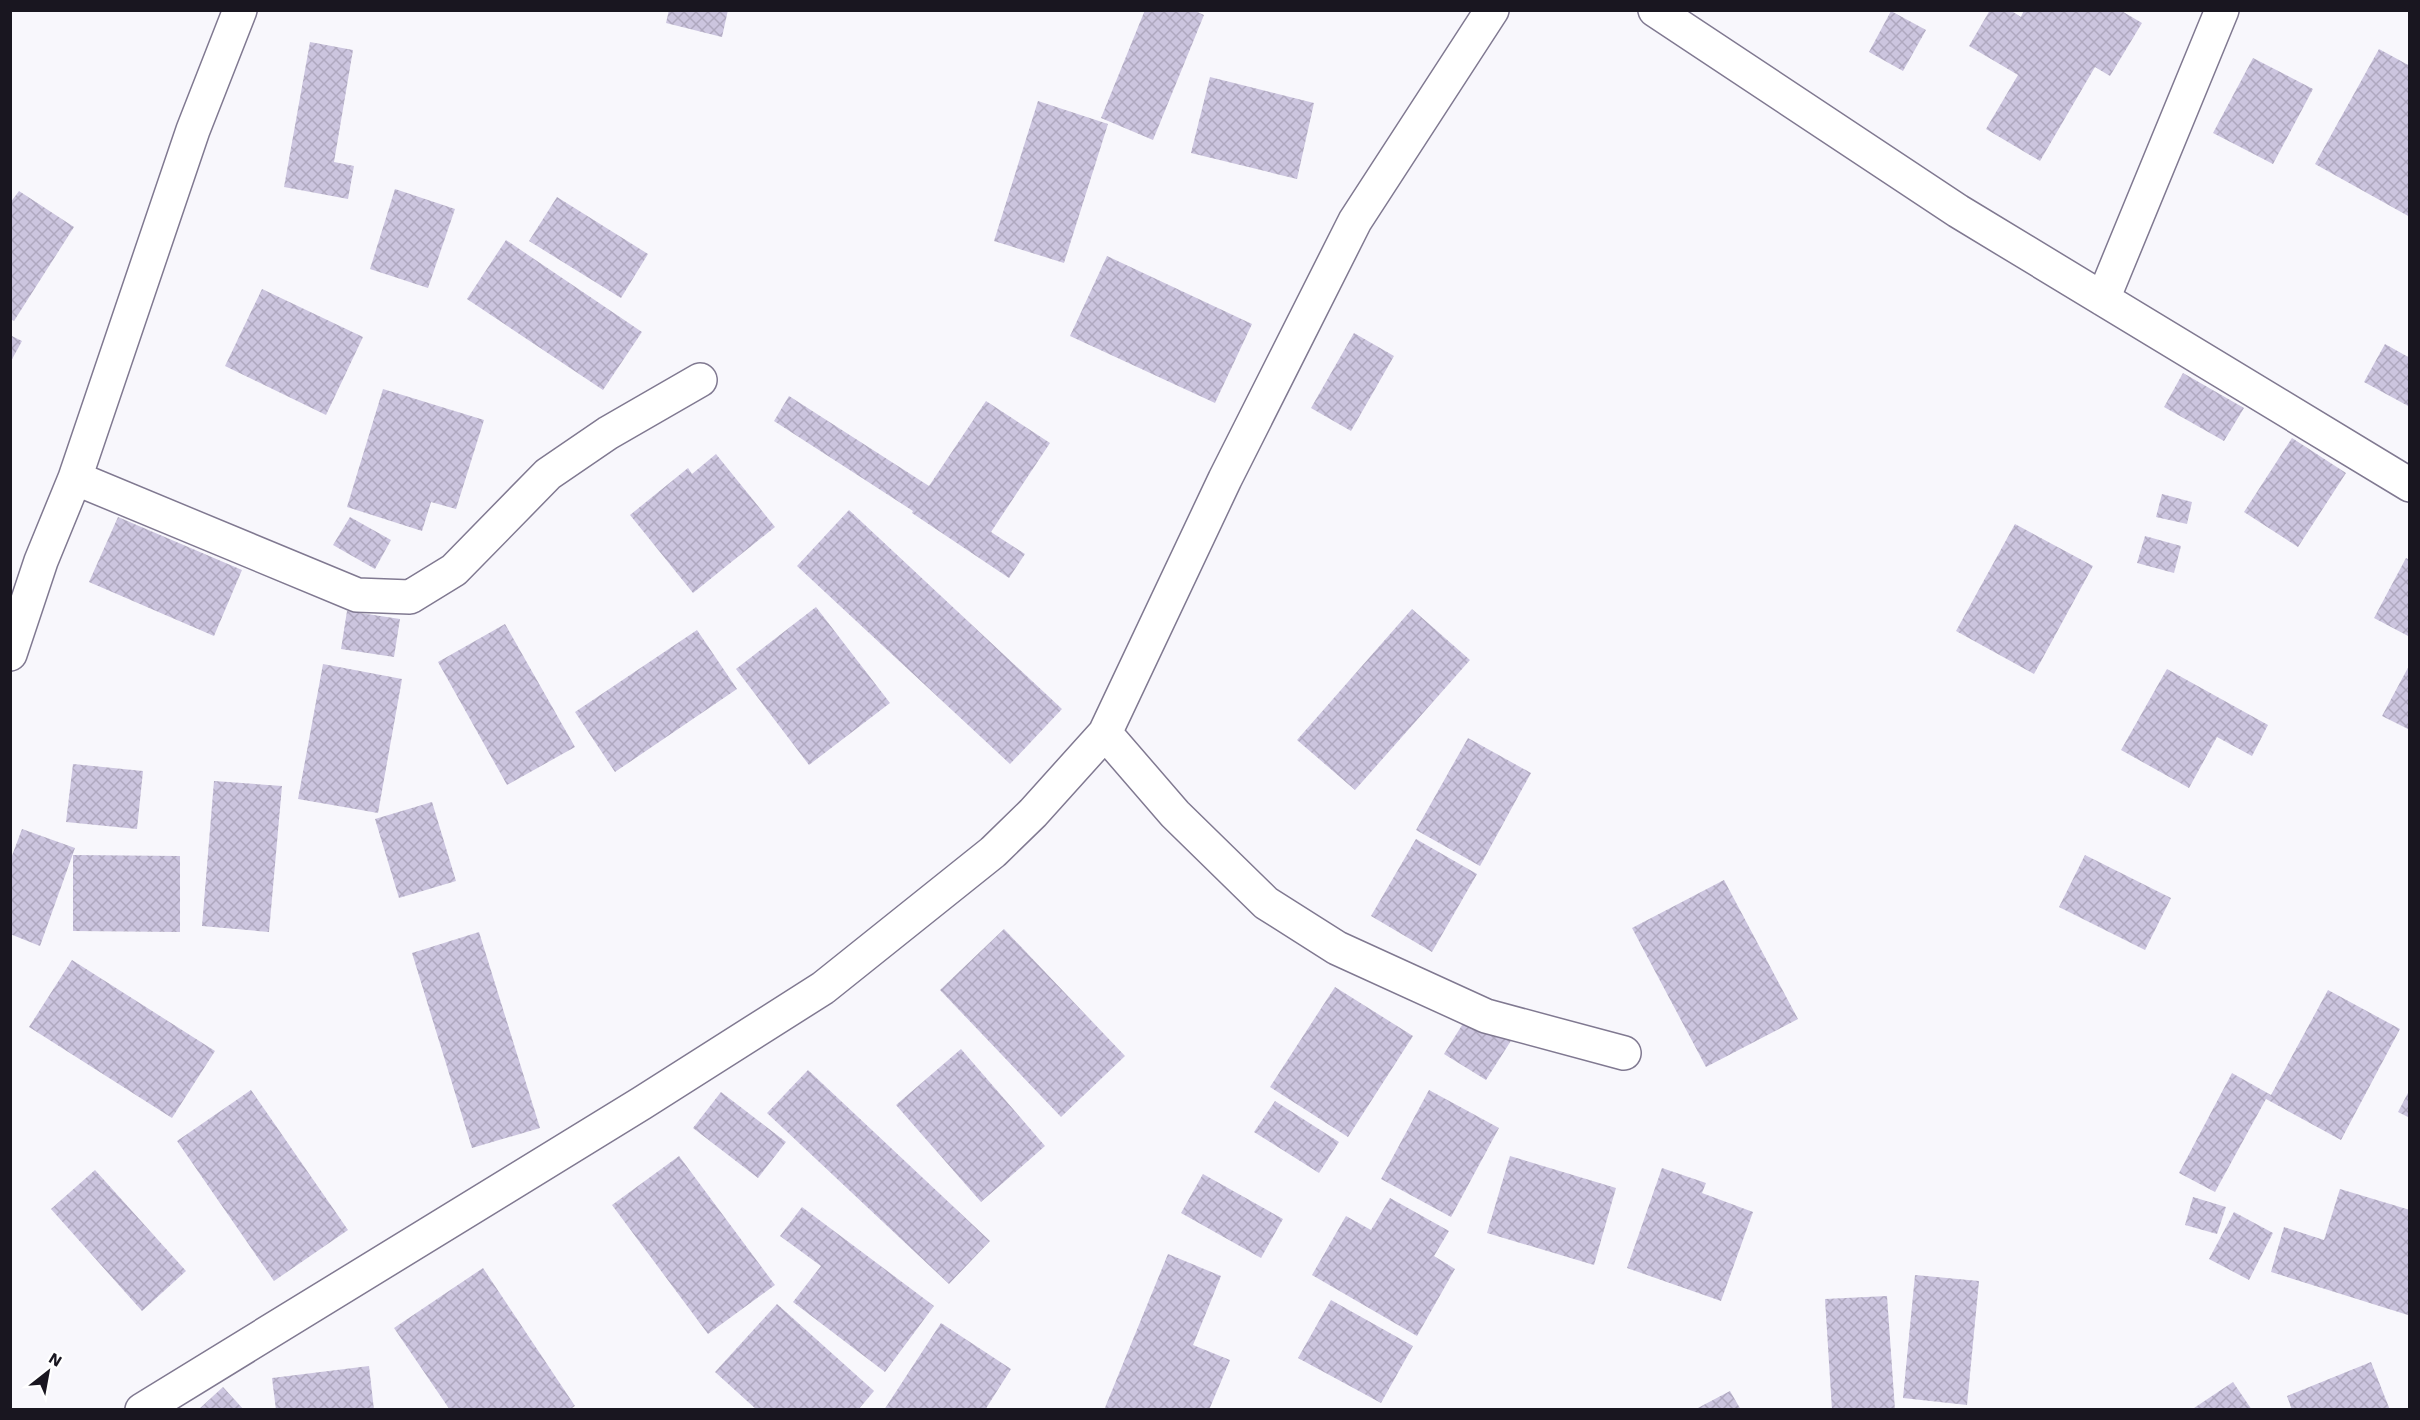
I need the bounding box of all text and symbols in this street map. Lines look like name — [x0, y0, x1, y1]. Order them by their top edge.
north arrow — [18, 1342, 78, 1402]
text: N — [45, 1348, 65, 1371]

